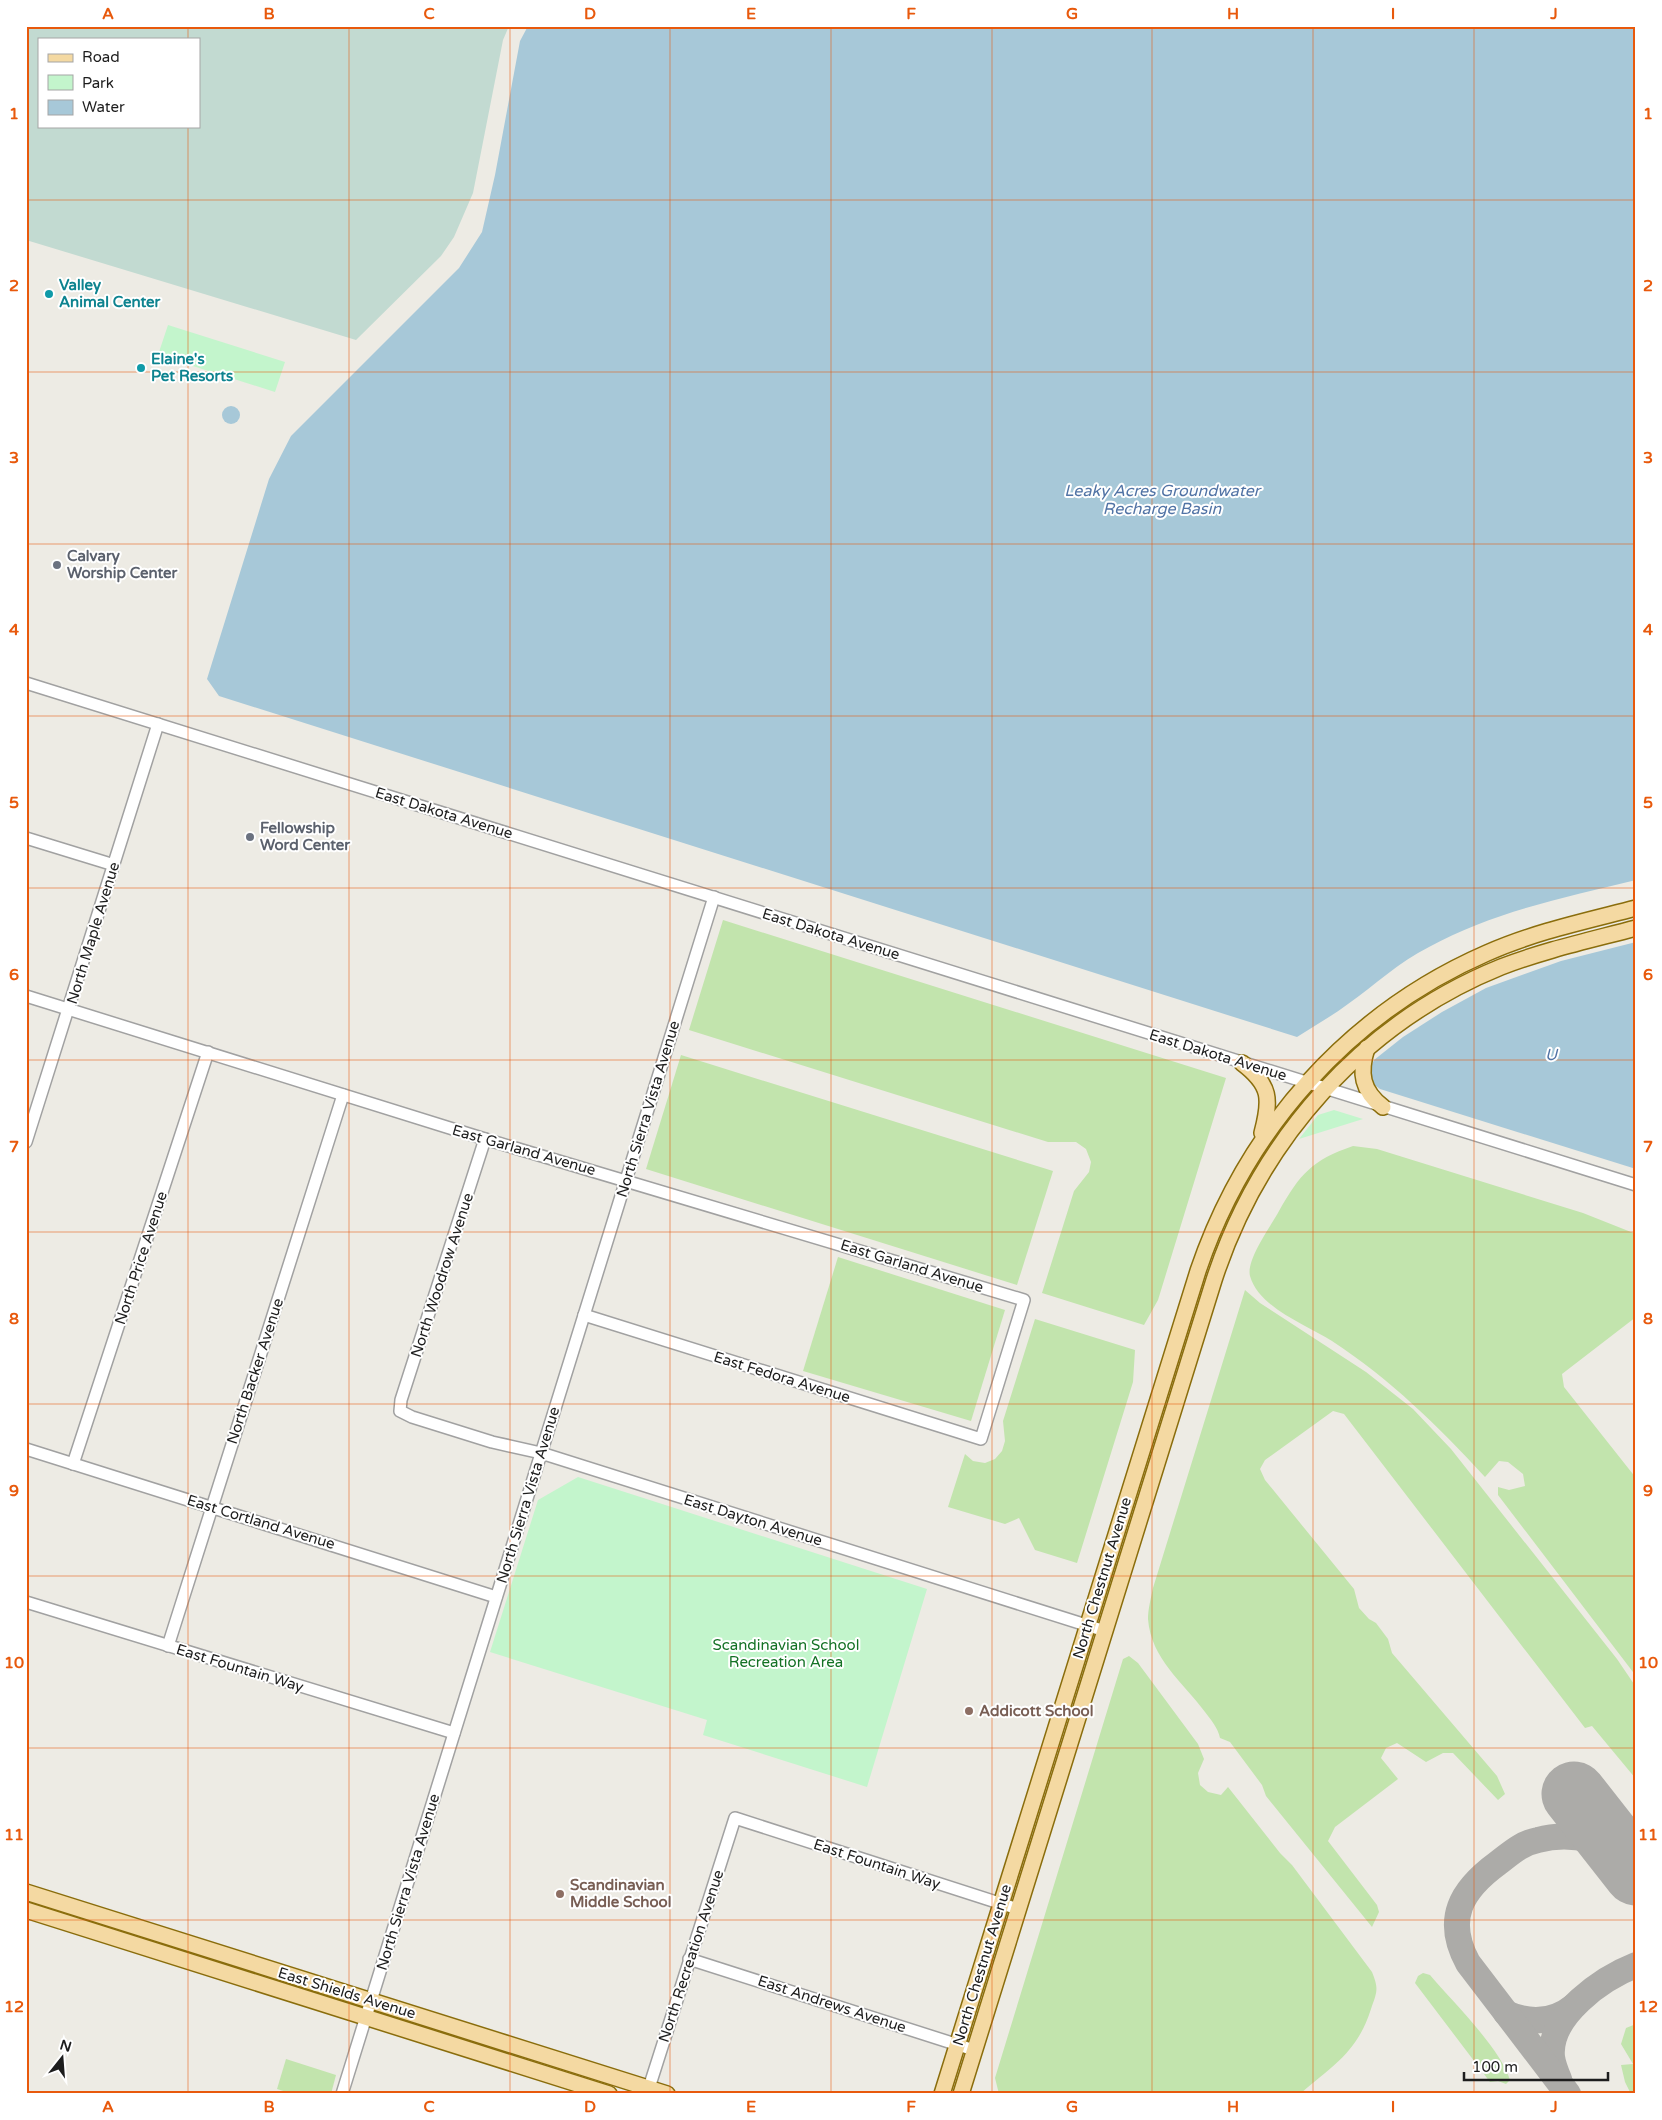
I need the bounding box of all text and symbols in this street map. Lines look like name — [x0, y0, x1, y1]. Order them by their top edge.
text: A — [102, 4, 114, 24]
text: B — [263, 4, 275, 24]
text: C — [423, 4, 435, 24]
text: D — [584, 4, 596, 24]
text: E — [746, 4, 756, 24]
text: F — [906, 4, 916, 24]
text: G — [1066, 4, 1078, 24]
text: H — [1227, 4, 1239, 24]
text: I — [1391, 4, 1395, 24]
text: J — [1549, 4, 1558, 24]
legend — [38, 38, 200, 128]
text: Road — [82, 48, 120, 66]
text: Park — [82, 74, 114, 92]
text: Water — [82, 98, 125, 116]
text: 1 — [9, 104, 19, 124]
text: 1 — [1643, 104, 1653, 124]
text: 2 — [9, 276, 19, 296]
place label: Valley Animal Center — [59, 276, 161, 311]
text: 2 — [1643, 276, 1653, 296]
marker: Valley Animal Center — [43, 288, 55, 300]
place label: Elaine's Pet Resorts — [151, 350, 233, 385]
marker: Elaine's Pet Resorts — [135, 362, 147, 374]
text: 3 — [9, 448, 19, 468]
text: 3 — [1643, 448, 1653, 468]
water label: Leaky Acres Groundwater Recharge Basin — [1064, 481, 1262, 519]
place label: Calvary Worship Center — [67, 547, 178, 583]
marker: Calvary Worship Center — [51, 559, 63, 571]
text: 4 — [9, 620, 19, 640]
text: 4 — [1643, 620, 1653, 640]
street label: East Dakota Avenue — [373, 783, 515, 843]
text: 5 — [9, 793, 19, 813]
text: 5 — [1643, 793, 1653, 813]
place label: Fellowship Word Center — [260, 819, 350, 854]
marker: Fellowship Word Center — [244, 831, 256, 843]
street label: North Maple Avenue — [63, 860, 123, 1006]
street label: East Dakota Avenue — [760, 904, 902, 964]
text: 6 — [9, 965, 19, 985]
text: 6 — [1643, 965, 1653, 985]
street label: North Sierra Vista Avenue — [613, 1019, 683, 1199]
street label: East Dakota Avenue — [1147, 1025, 1289, 1085]
water label: U — [1545, 1045, 1559, 1065]
street label: East Garland Avenue — [450, 1121, 598, 1179]
text: 7 — [9, 1137, 19, 1157]
text: 7 — [1643, 1137, 1653, 1157]
street label: North Price Avenue — [111, 1189, 171, 1327]
street label: North Woodrow Avenue — [407, 1191, 477, 1359]
street label: East Garland Avenue — [838, 1236, 986, 1296]
street label: North Backer Avenue — [223, 1296, 287, 1446]
text: 8 — [9, 1309, 19, 1329]
text: 8 — [1643, 1309, 1653, 1329]
street label: East Fedora Avenue — [711, 1348, 853, 1406]
street label: North Sierra Vista Avenue — [493, 1405, 563, 1585]
text: 9 — [9, 1481, 19, 1501]
text: 9 — [1643, 1481, 1653, 1501]
street label: East Dayton Avenue — [682, 1490, 824, 1550]
street label: East Cortland Avenue — [185, 1491, 337, 1553]
street label: North Chestnut Avenue — [1069, 1495, 1135, 1661]
park label: Scandinavian School Recreation Area — [713, 1636, 859, 1671]
street label: East Fountain Way — [174, 1640, 306, 1696]
text: 10 — [4, 1653, 24, 1673]
text: 10 — [1638, 1653, 1658, 1673]
place label: Addicott School — [979, 1702, 1093, 1720]
marker: Addicott School — [963, 1705, 975, 1717]
street label: North Sierra Vista Avenue — [373, 1792, 443, 1972]
text: 11 — [4, 1825, 24, 1845]
text: 11 — [1638, 1825, 1658, 1845]
street label: East Fountain Way — [811, 1835, 943, 1893]
street label: North Recreation Avenue — [655, 1868, 727, 2044]
place label: Scandinavian Middle School — [570, 1876, 671, 1911]
street label: North Chestnut Avenue — [949, 1882, 1015, 2048]
marker: Scandinavian Middle School — [554, 1888, 566, 1900]
street label: East Shields Avenue — [276, 1963, 418, 2023]
street label: East Andrews Avenue — [756, 1971, 908, 2037]
text: 12 — [4, 1997, 24, 2017]
text: 12 — [1638, 1997, 1658, 2017]
north arrow — [38, 2032, 88, 2082]
text: N — [58, 2036, 74, 2056]
scale bar — [1464, 2050, 1608, 2082]
text: 100 m — [1472, 2058, 1518, 2076]
text: A — [102, 2097, 114, 2117]
text: B — [263, 2097, 275, 2117]
text: C — [423, 2097, 435, 2117]
text: D — [584, 2097, 596, 2117]
text: E — [746, 2097, 756, 2117]
text: F — [906, 2097, 916, 2117]
text: G — [1066, 2097, 1078, 2117]
text: H — [1227, 2097, 1239, 2117]
text: I — [1391, 2097, 1395, 2117]
text: J — [1549, 2097, 1558, 2117]

